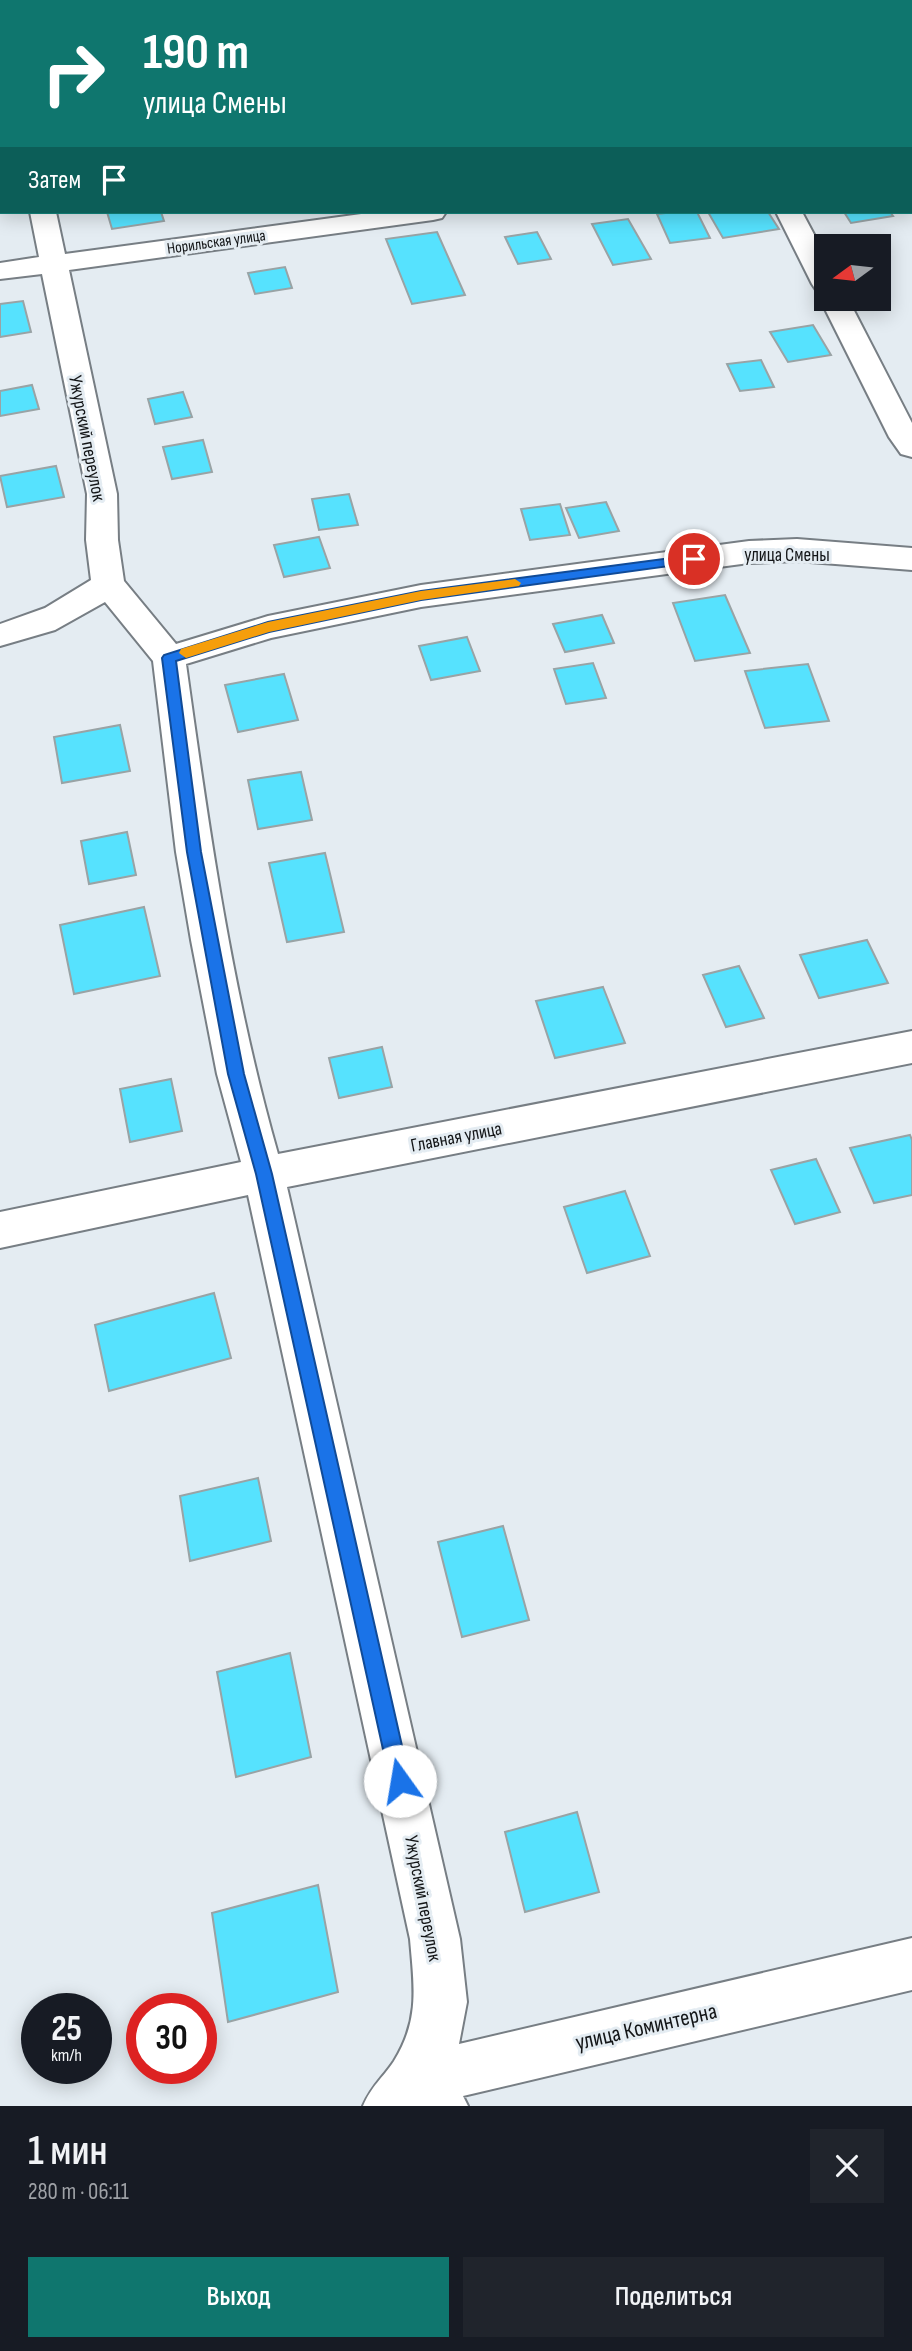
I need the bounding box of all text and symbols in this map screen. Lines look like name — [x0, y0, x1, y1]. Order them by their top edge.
text: 190 m — [143, 24, 249, 83]
icon: right — [28, 28, 119, 119]
text: улица Смены — [143, 84, 287, 123]
icon: arrive — [95, 161, 133, 199]
text: Затем — [28, 165, 81, 196]
street label: Норильская улица — [166, 226, 267, 259]
north arrow — [814, 234, 891, 312]
map controls — [814, 234, 891, 311]
street label: Ужурский переулок — [63, 373, 110, 504]
pin — [664, 529, 724, 589]
icon: arrive — [675, 540, 713, 578]
street label: улица Смены — [744, 544, 830, 567]
street label: Главная улица — [409, 1117, 504, 1158]
position arrow — [363, 1744, 437, 1818]
street label: Ужурский переулок — [399, 1833, 446, 1964]
speed limit sign: 30 — [126, 1993, 217, 2084]
street label: улица Коминтерна — [573, 1997, 720, 2057]
text: 25 — [51, 2008, 82, 2051]
text: km/h — [51, 2045, 82, 2066]
text: 1 мин — [28, 2126, 108, 2177]
button: close — [810, 2129, 884, 2203]
text: 280 m · 06:11 — [28, 2178, 129, 2206]
button: Выход — [28, 2257, 449, 2337]
button: Поделиться — [463, 2257, 884, 2337]

